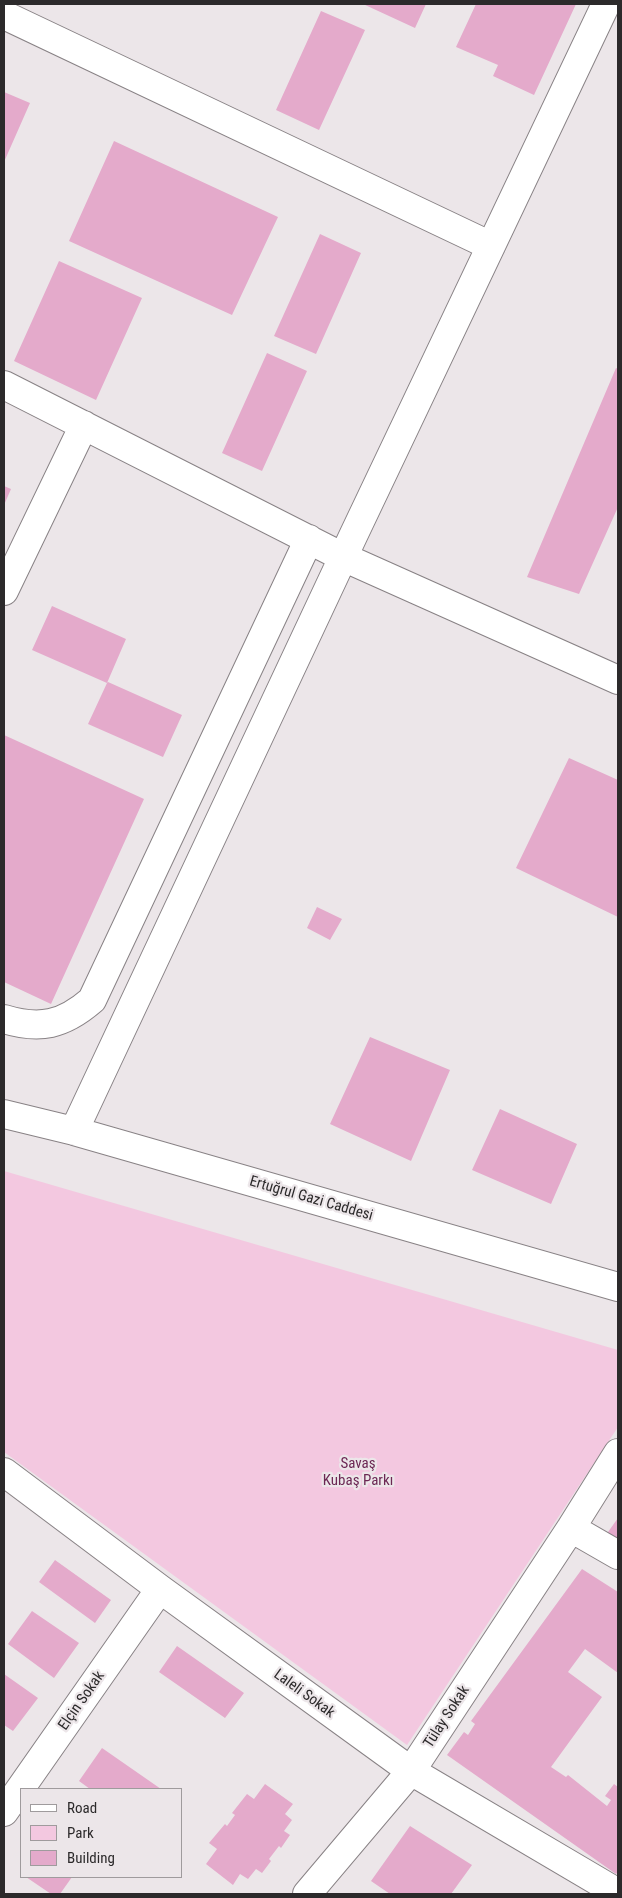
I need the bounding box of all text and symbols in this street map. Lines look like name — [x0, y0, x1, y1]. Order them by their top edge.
street label: Ertuğrul Gazi Caddesi — [247, 1173, 375, 1225]
park label: Savaş Kubaş Parkı — [323, 1455, 393, 1490]
street label: Laleli Sokak — [270, 1666, 338, 1722]
street label: Elçin Sokak — [55, 1668, 109, 1734]
street label: Tülay Sokak — [420, 1683, 474, 1751]
legend — [20, 1788, 182, 1878]
text: Road — [67, 1799, 97, 1817]
text: Park — [67, 1824, 94, 1842]
text: Building — [67, 1849, 115, 1867]

